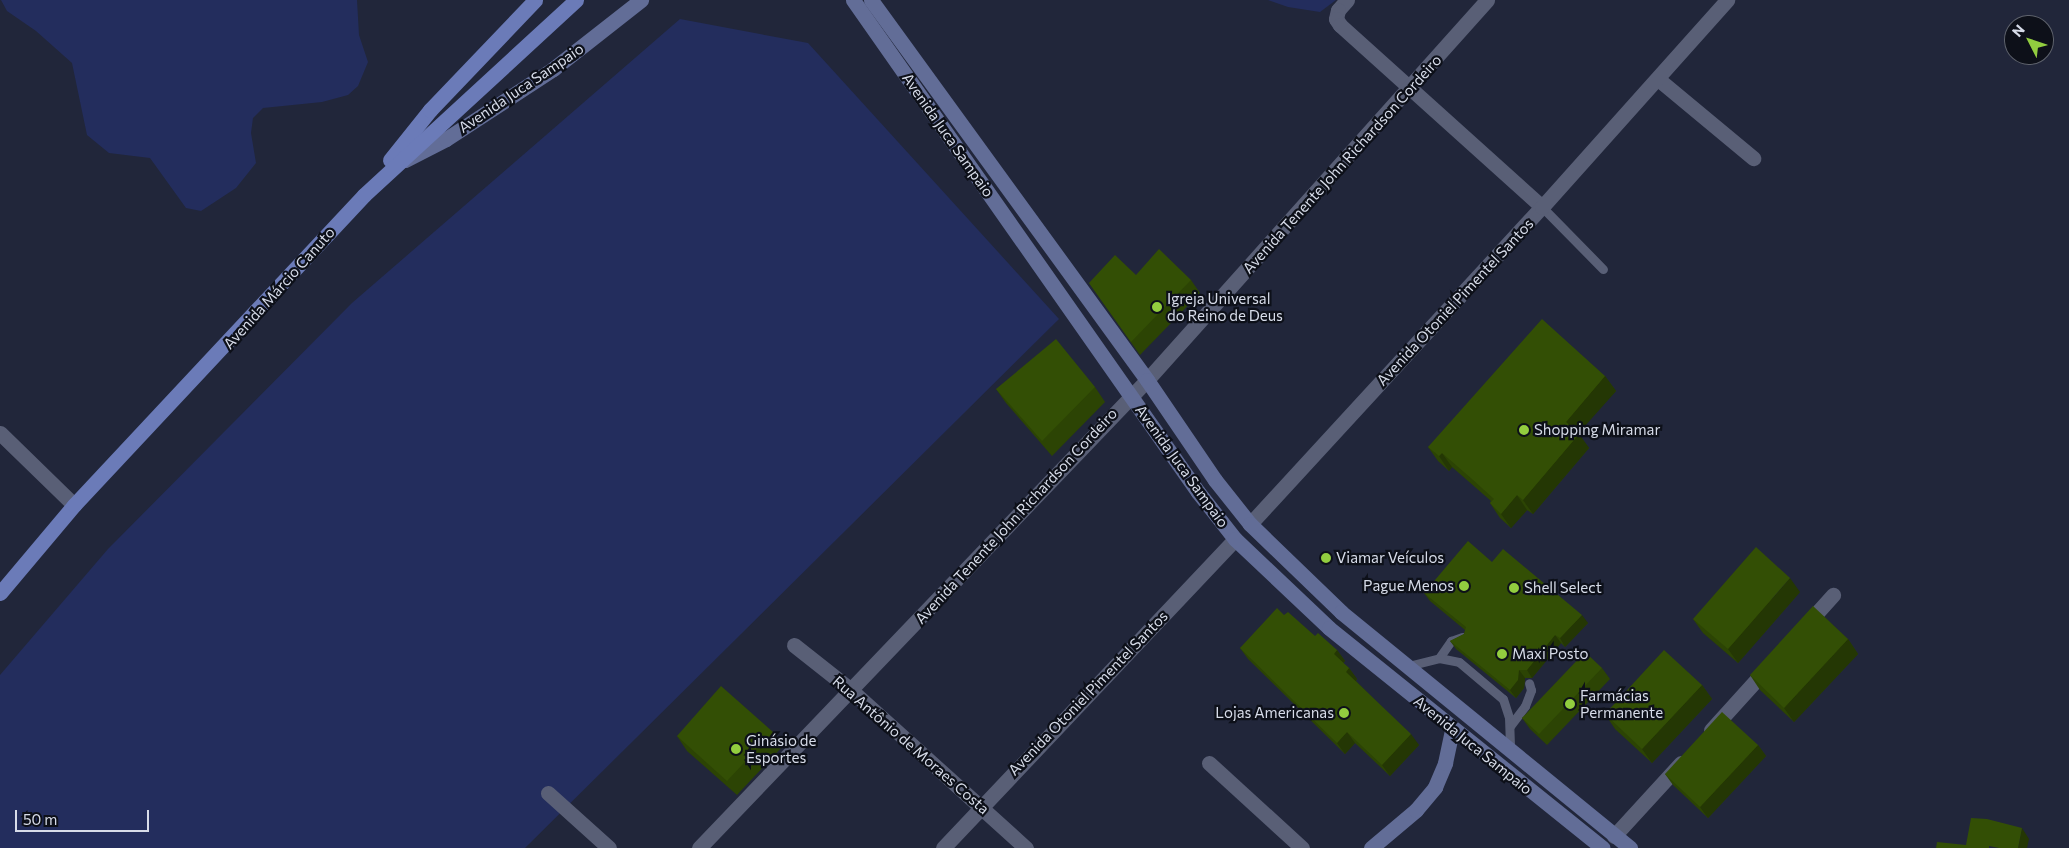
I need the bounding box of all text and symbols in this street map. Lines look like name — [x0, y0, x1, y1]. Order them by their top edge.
north arrow — [2004, 15, 2054, 65]
text: N — [2008, 21, 2028, 40]
street label: Avenida Juca Sampaio — [455, 39, 587, 137]
street label: Avenida Tenente John Richardson Cordeiro — [1239, 51, 1445, 277]
street label: Avenida Juca Sampaio — [898, 70, 998, 200]
street label: Avenida Otoniel Pimentel Santos — [1373, 215, 1537, 389]
street label: Avenida Márcio Canuto — [219, 223, 339, 353]
place label: Igreja Universal do Reino de Deus — [1167, 289, 1283, 324]
marker: Igreja Universal do Reino de Deus — [1151, 301, 1163, 313]
street label: Avenida Juca Sampaio — [1131, 401, 1233, 531]
street label: Avenida Tenente John Richardson Cordeiro — [911, 404, 1121, 628]
place label: Shopping Miramar — [1534, 421, 1660, 439]
marker: Shopping Miramar — [1518, 424, 1530, 436]
place label: Viamar Veículos — [1336, 549, 1444, 567]
marker: Viamar Veículos — [1320, 552, 1332, 564]
place label: Pague Menos — [1363, 577, 1454, 595]
place label: Shell Select — [1524, 579, 1602, 597]
marker: Pague Menos — [1458, 580, 1470, 592]
marker: Shell Select — [1508, 582, 1520, 594]
street label: Avenida Otoniel Pimentel Santos — [1005, 607, 1171, 779]
place label: Maxi Posto — [1512, 645, 1589, 663]
marker: Maxi Posto — [1496, 648, 1508, 660]
street label: Rua Antônio de Moraes Costa — [829, 672, 993, 818]
place label: Farmácias Permanente — [1580, 686, 1663, 721]
street label: Avenida Juca Sampaio — [1410, 692, 1536, 798]
marker: Farmácias Permanente — [1564, 698, 1576, 710]
place label: Lojas Americanas — [1215, 704, 1334, 722]
marker: Lojas Americanas — [1338, 707, 1350, 719]
place label: Ginásio de Esportes — [746, 731, 816, 766]
marker: Ginásio de Esportes — [730, 743, 742, 755]
scale bar — [18, 800, 151, 832]
text: 50 m — [23, 810, 57, 828]

